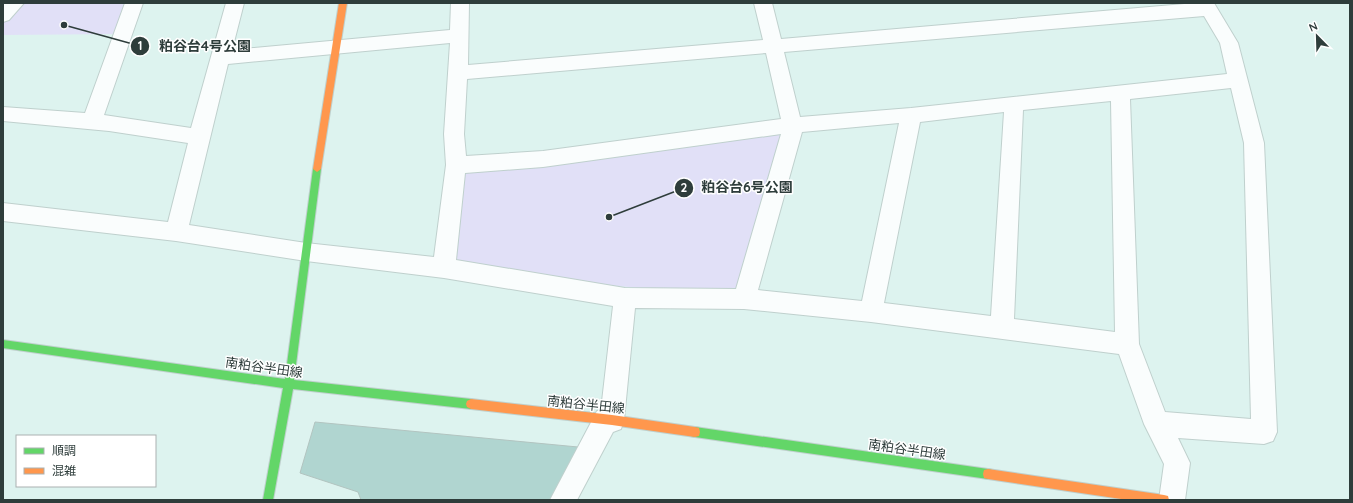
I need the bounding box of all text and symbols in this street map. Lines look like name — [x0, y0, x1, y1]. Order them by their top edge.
north arrow — [1297, 16, 1337, 56]
text: N — [1307, 19, 1320, 35]
callout: 粕谷台4号公園 — [130, 33, 259, 59]
text: 粕谷台4号公園 — [159, 37, 251, 55]
text: 1 — [138, 38, 142, 53]
callout: 粕谷台6号公園 — [674, 175, 801, 201]
text: 粕谷台6号公園 — [701, 178, 793, 196]
text: 2 — [681, 180, 688, 195]
street label: 南粕谷半田線 — [224, 354, 304, 380]
street label: 南粕谷半田線 — [546, 392, 626, 416]
legend — [16, 435, 156, 487]
street label: 南粕谷半田線 — [867, 436, 947, 462]
text: 順調 — [52, 443, 76, 458]
text: 混雑 — [52, 463, 76, 478]

